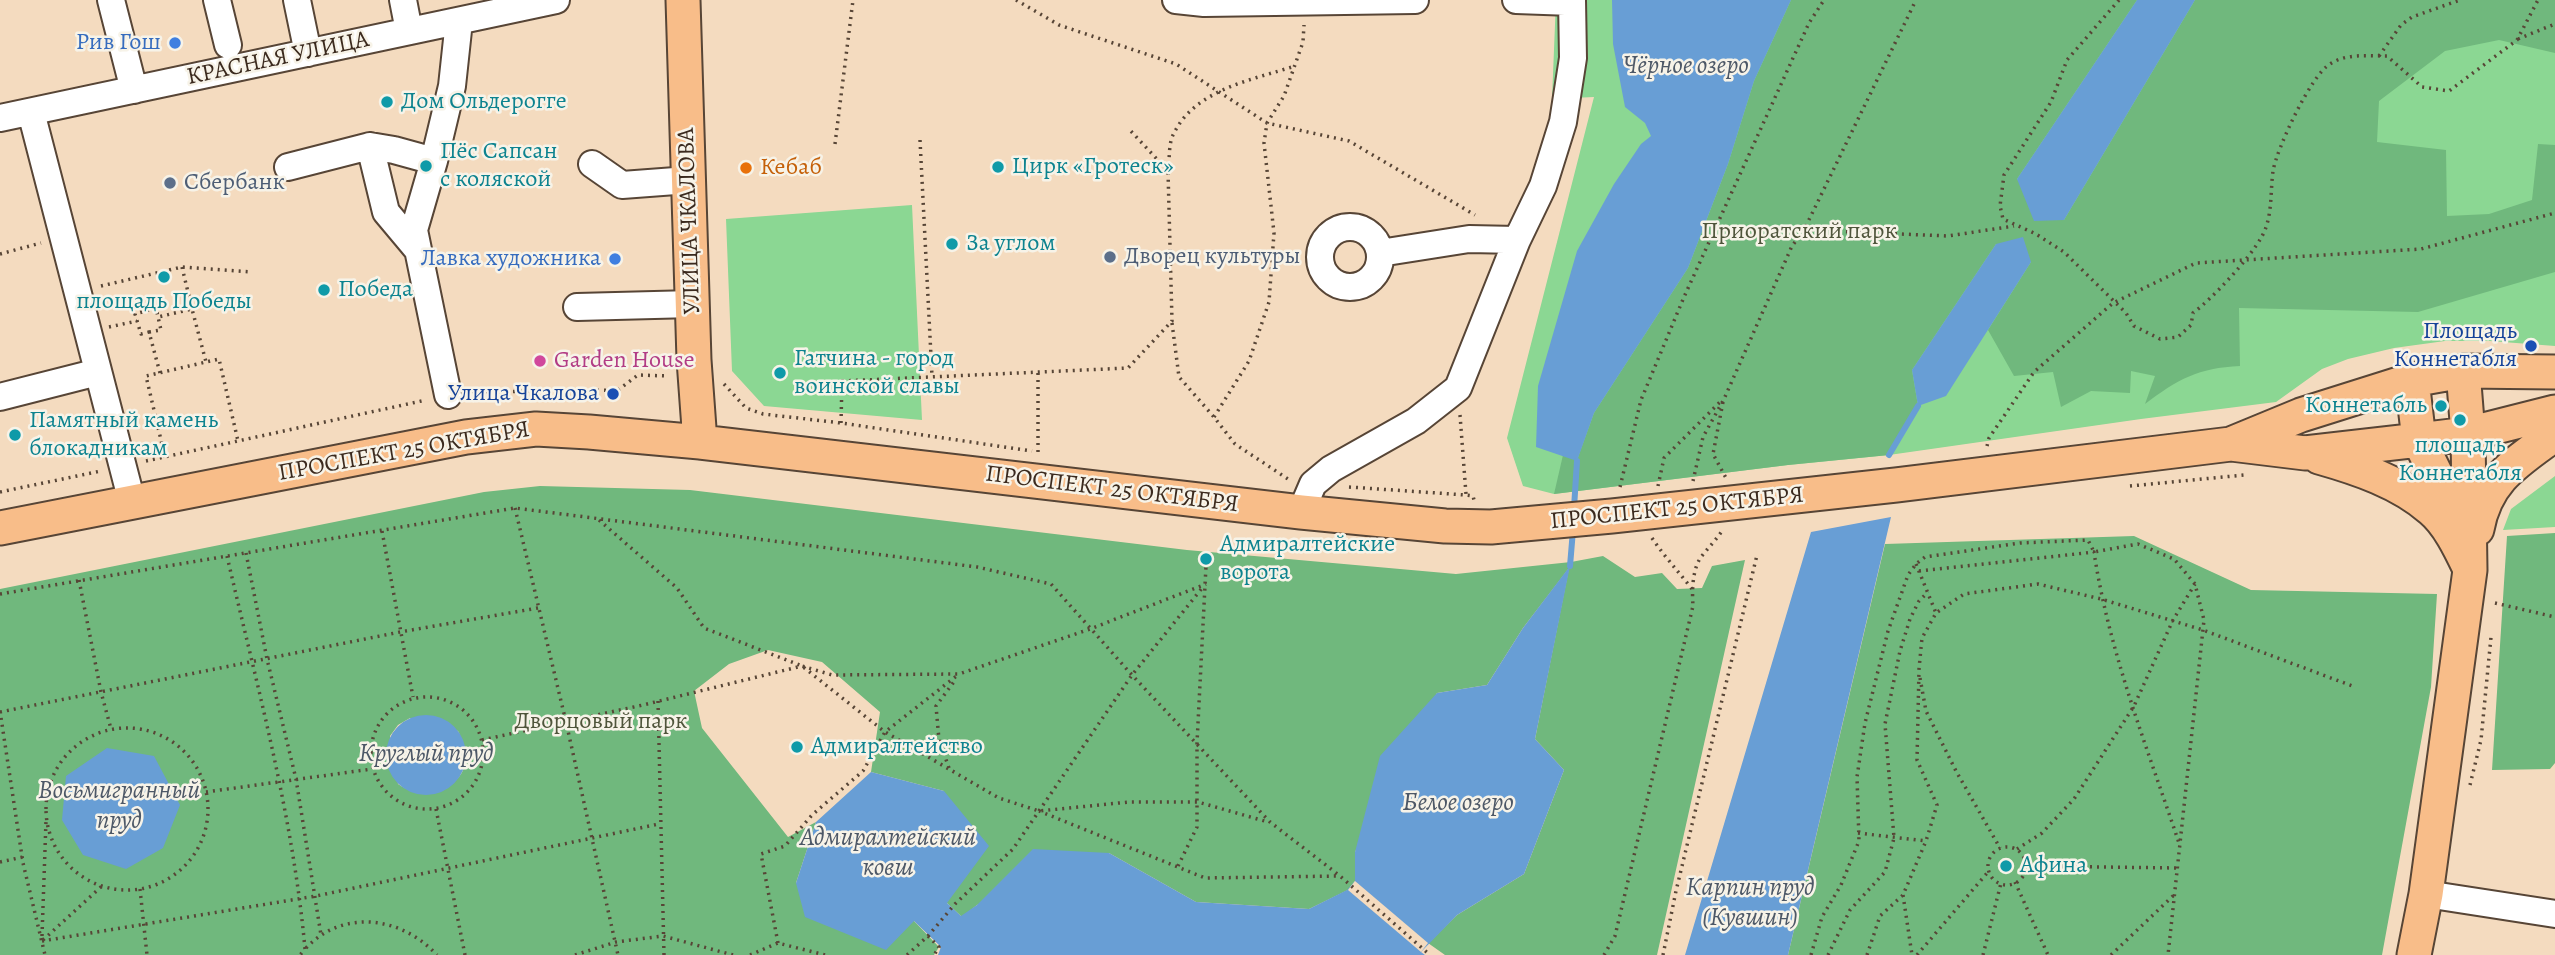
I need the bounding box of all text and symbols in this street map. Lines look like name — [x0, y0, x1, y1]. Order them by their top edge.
street label: КРАСНАЯ УЛИЦА — [184, 26, 372, 92]
place label: Рив Гош — [76, 29, 161, 57]
marker: Рив Гош — [167, 35, 183, 51]
water label: Чёрное озеро — [1623, 51, 1749, 83]
place label: Дом Ольдерогге — [401, 88, 567, 116]
marker: Дом Ольдерогге — [379, 94, 395, 110]
street label: УЛИЦА ЧКАЛОВА — [672, 127, 708, 315]
place label: Пёс Сапсан с коляской — [440, 138, 558, 194]
place label: Цирк «Гротеск» — [1012, 153, 1174, 181]
place label: Кебаб — [760, 154, 822, 182]
marker: Пёс Сапсан с коляской — [418, 158, 434, 174]
marker: Цирк «Гротеск» — [990, 159, 1006, 175]
marker: Кебаб — [738, 160, 754, 176]
place label: Сбербанк — [184, 169, 285, 197]
marker: Сбербанк — [162, 175, 178, 191]
park label: Приоратский парк — [1701, 218, 1897, 246]
place label: За углом — [966, 230, 1056, 258]
marker: За углом — [944, 236, 960, 252]
place label: Дворец культуры — [1124, 243, 1300, 271]
place label: Лавка художника — [420, 245, 601, 273]
marker: Дворец культуры — [1102, 249, 1118, 265]
marker: Лавка художника — [607, 251, 623, 267]
marker: площадь Победы — [156, 269, 172, 285]
place label: Победа — [338, 276, 413, 304]
marker: Победа — [316, 282, 332, 298]
place label: площадь Победы — [76, 288, 252, 316]
place label: Площадь Коннетабля — [2394, 318, 2517, 374]
marker: Площадь Коннетабля — [2523, 338, 2539, 354]
place label: Гатчина - город воинской славы — [794, 345, 960, 401]
place label: Garden House — [554, 347, 694, 375]
marker: Garden House — [532, 353, 548, 369]
marker: Гатчина - город воинской славы — [772, 365, 788, 381]
place label: Улица Чкалова — [448, 380, 599, 408]
marker: Улица Чкалова — [605, 386, 621, 402]
place label: Коннетабль — [2305, 392, 2427, 420]
marker: Коннетабль — [2433, 398, 2449, 414]
place label: Памятный камень блокадникам — [29, 407, 218, 463]
marker: площадь Коннетабля — [2452, 412, 2468, 428]
street label: ПРОСПЕКТ 25 ОКТЯБРЯ — [276, 416, 532, 488]
marker: Памятный камень блокадникам — [7, 427, 23, 443]
place label: площадь Коннетабля — [2398, 432, 2522, 488]
street label: ПРОСПЕКТ 25 ОКТЯБРЯ — [984, 460, 1240, 520]
street label: ПРОСПЕКТ 25 ОКТЯБРЯ — [1549, 481, 1805, 537]
place label: Адмиралтейские ворота — [1220, 531, 1395, 587]
marker: Адмиралтейские ворота — [1198, 551, 1214, 567]
park label: Дворцовый парк — [515, 708, 687, 736]
place label: Адмиралтейство — [811, 733, 983, 761]
water label: Круглый пруд — [359, 739, 493, 771]
marker: Адмиралтейство — [789, 739, 805, 755]
water label: Восьмигранный пруд — [38, 776, 200, 838]
water label: Белое озеро — [1402, 788, 1514, 820]
water label: Адмиралтейский ковш — [800, 823, 976, 884]
place label: Афина — [2020, 852, 2087, 880]
marker: Афина — [1998, 858, 2014, 874]
water label: Карпин пруд (Кувшин) — [1686, 873, 1814, 934]

